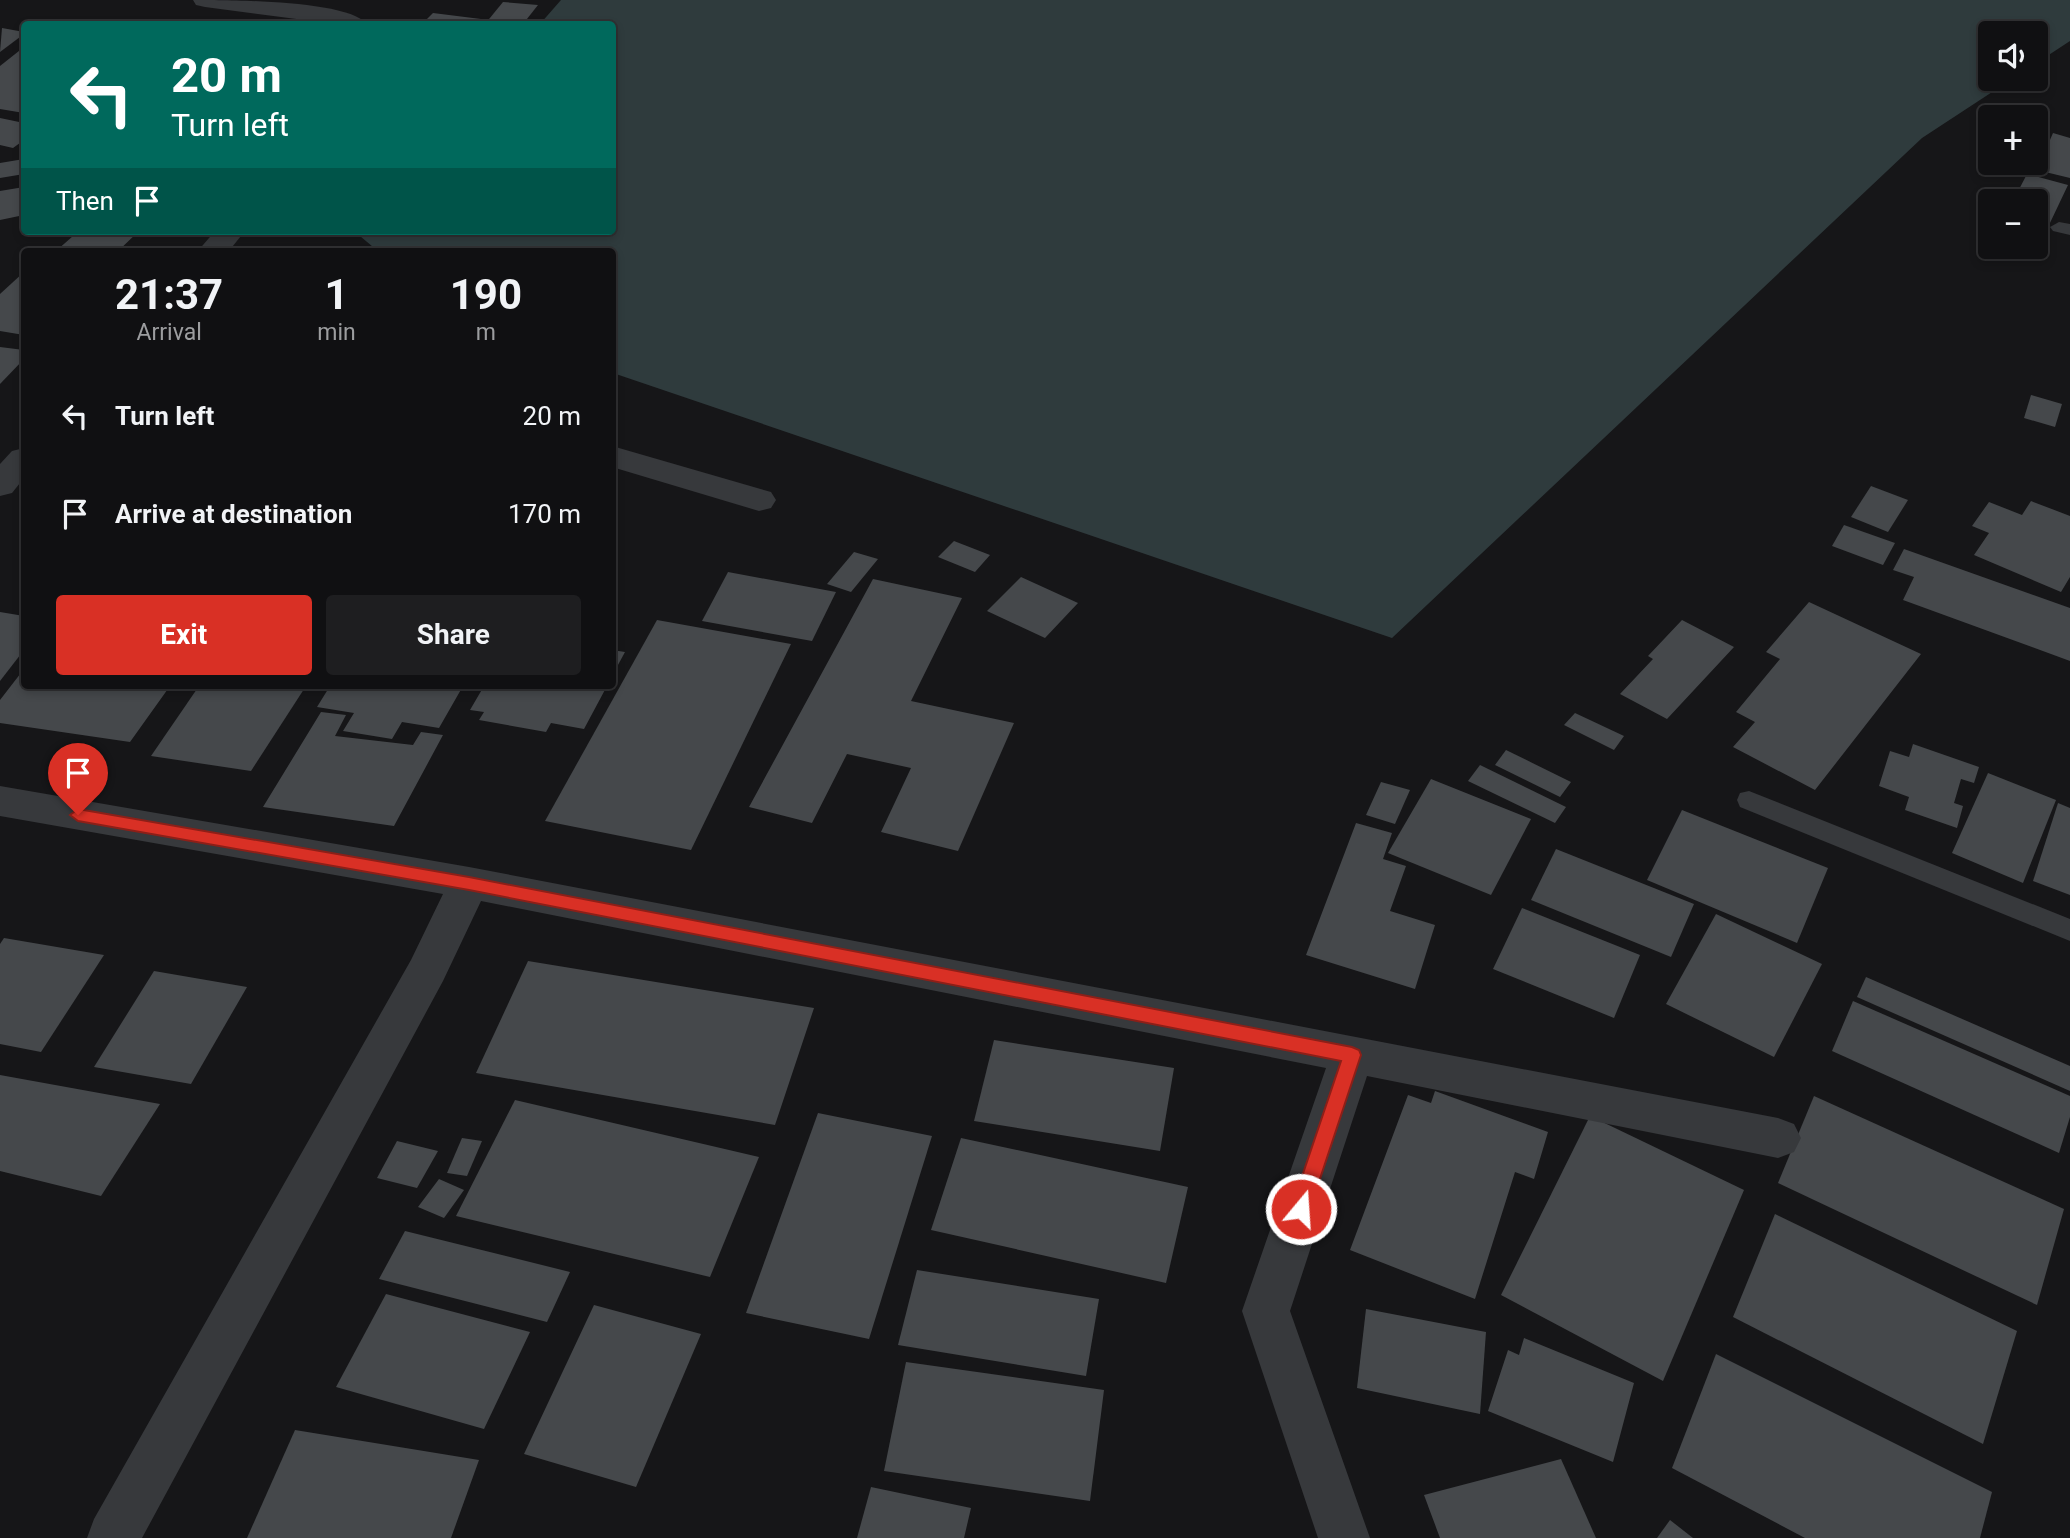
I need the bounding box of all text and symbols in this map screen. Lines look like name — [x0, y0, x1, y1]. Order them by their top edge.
map controls — [1978, 21, 2048, 259]
button: sound — [1978, 21, 2048, 91]
text: 20 m — [171, 47, 282, 104]
icon: left — [56, 49, 147, 140]
button: + — [1978, 105, 2048, 175]
text: Turn left — [171, 106, 289, 144]
icon: arrive — [128, 182, 166, 220]
text: Then — [56, 186, 114, 216]
button: − — [1978, 189, 2048, 259]
text: 21:37 — [115, 270, 223, 319]
text: 1 — [324, 270, 349, 319]
text: 190 — [450, 270, 522, 319]
text: Arrival — [136, 319, 202, 346]
text: min — [317, 319, 356, 346]
text: m — [476, 319, 496, 346]
icon: left — [56, 397, 94, 435]
text: Turn left — [115, 401, 214, 431]
text: 20 m — [523, 401, 581, 431]
icon: arrive — [56, 495, 94, 533]
text: Arrive at destination — [115, 499, 352, 529]
text: 170 m — [508, 499, 581, 529]
button: Exit — [56, 595, 312, 675]
button: Share — [326, 595, 581, 675]
pin — [48, 743, 108, 815]
icon: arrive — [59, 754, 97, 792]
position arrow — [1264, 1172, 1338, 1246]

